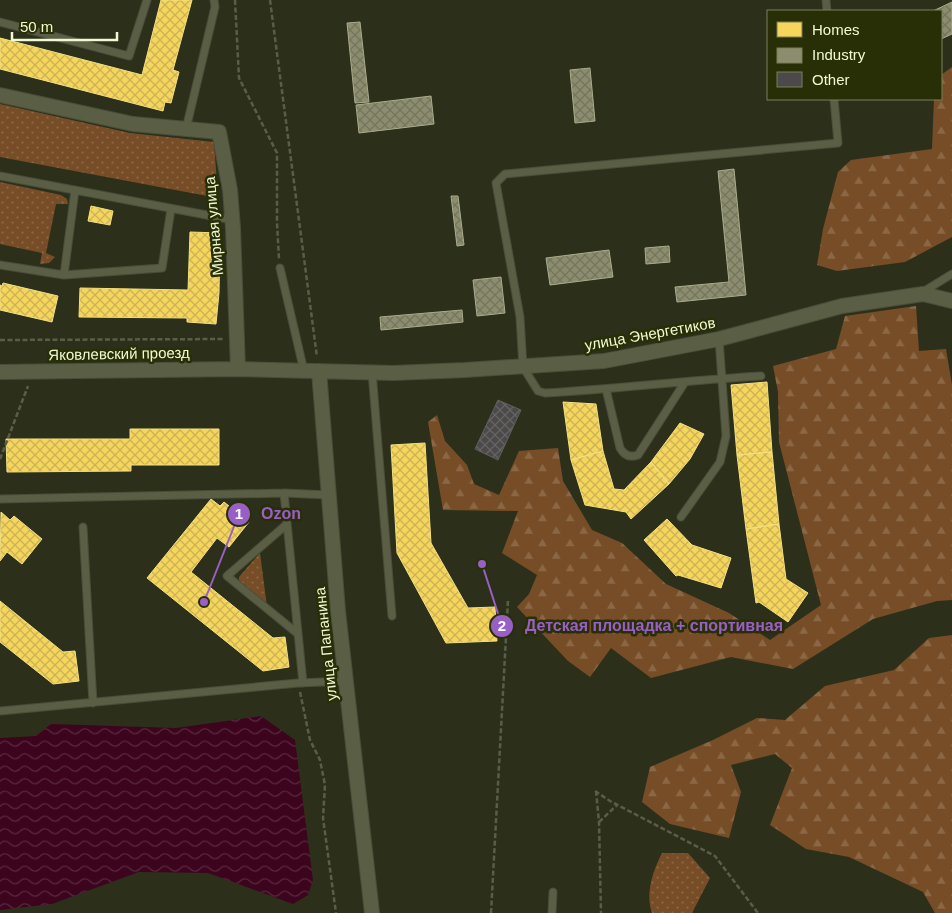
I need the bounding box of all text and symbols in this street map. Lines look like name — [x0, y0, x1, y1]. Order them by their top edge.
scale bar — [12, 10, 118, 42]
legend — [767, 10, 942, 100]
text: 50 m — [20, 18, 53, 35]
text: Homes — [812, 21, 860, 38]
text: Industry — [812, 46, 866, 63]
text: Other — [812, 71, 850, 88]
street label: Мирная улица — [201, 175, 226, 276]
street label: улица Энергетиков — [583, 314, 717, 353]
street label: Яковлевский проезд — [48, 344, 190, 363]
callout: Ozon — [226, 498, 311, 529]
text: 1 — [235, 505, 243, 522]
text: Ozon — [261, 505, 301, 522]
street label: улица Папанина — [311, 586, 340, 702]
callout: Детская площадка + спортивная — [490, 610, 793, 641]
text: 2 — [498, 617, 506, 634]
text: Детская площадка + спортивная — [525, 617, 783, 634]

